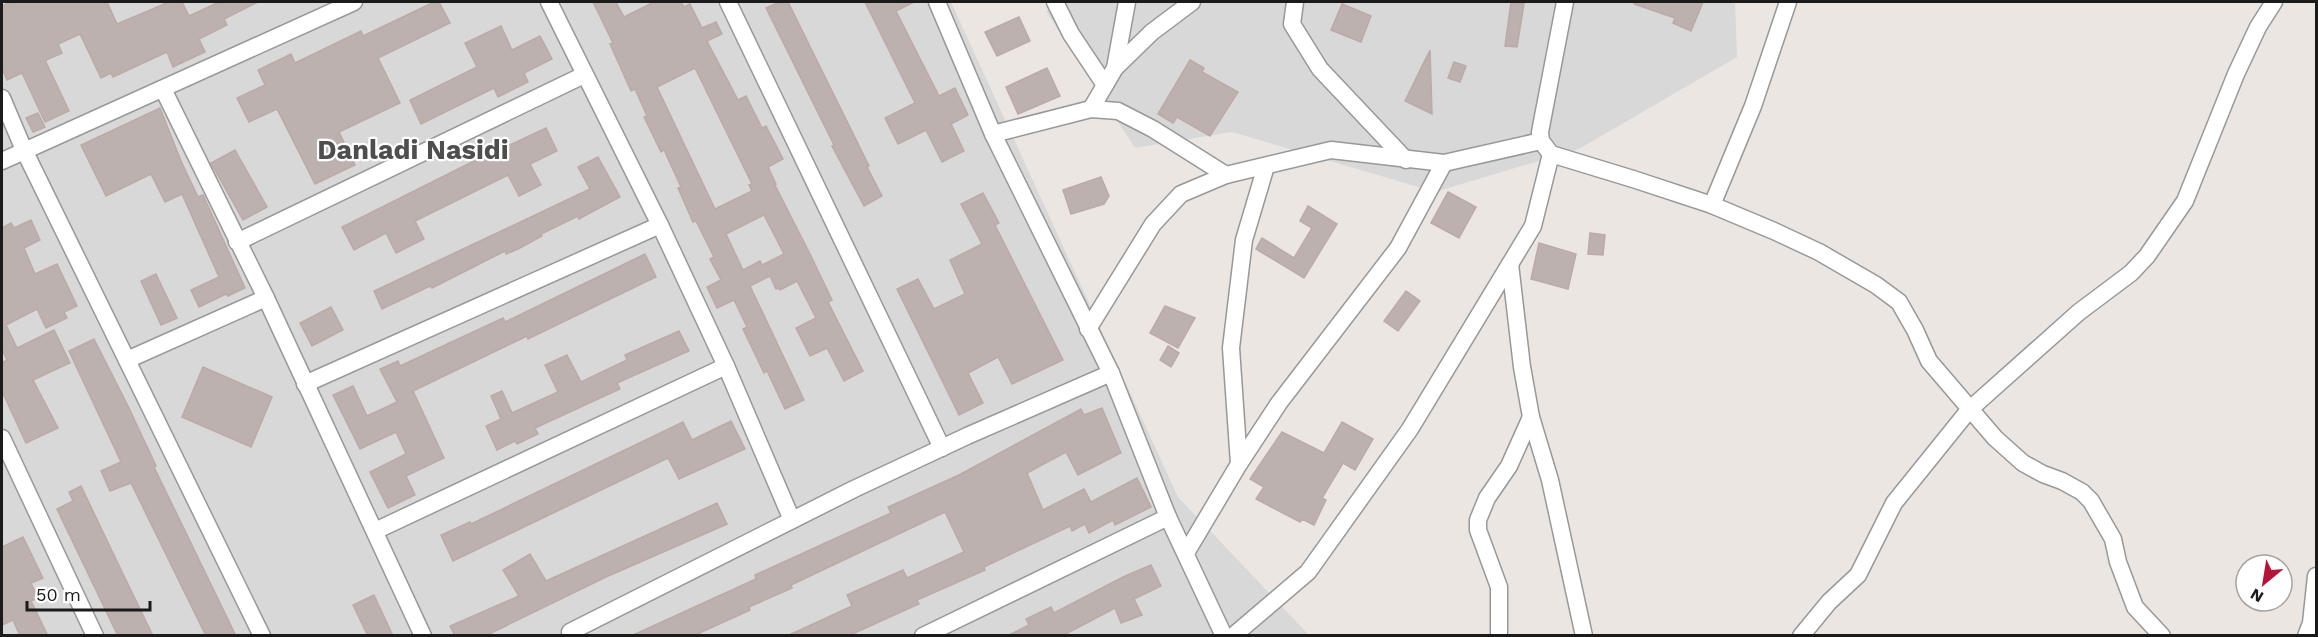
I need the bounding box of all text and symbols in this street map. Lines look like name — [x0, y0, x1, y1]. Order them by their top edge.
district label: Danladi Nasidi — [317, 134, 509, 166]
north arrow — [2234, 553, 2294, 613]
scale bar — [27, 574, 150, 612]
text: 50 m — [36, 584, 81, 605]
text: N — [2247, 584, 2267, 607]

